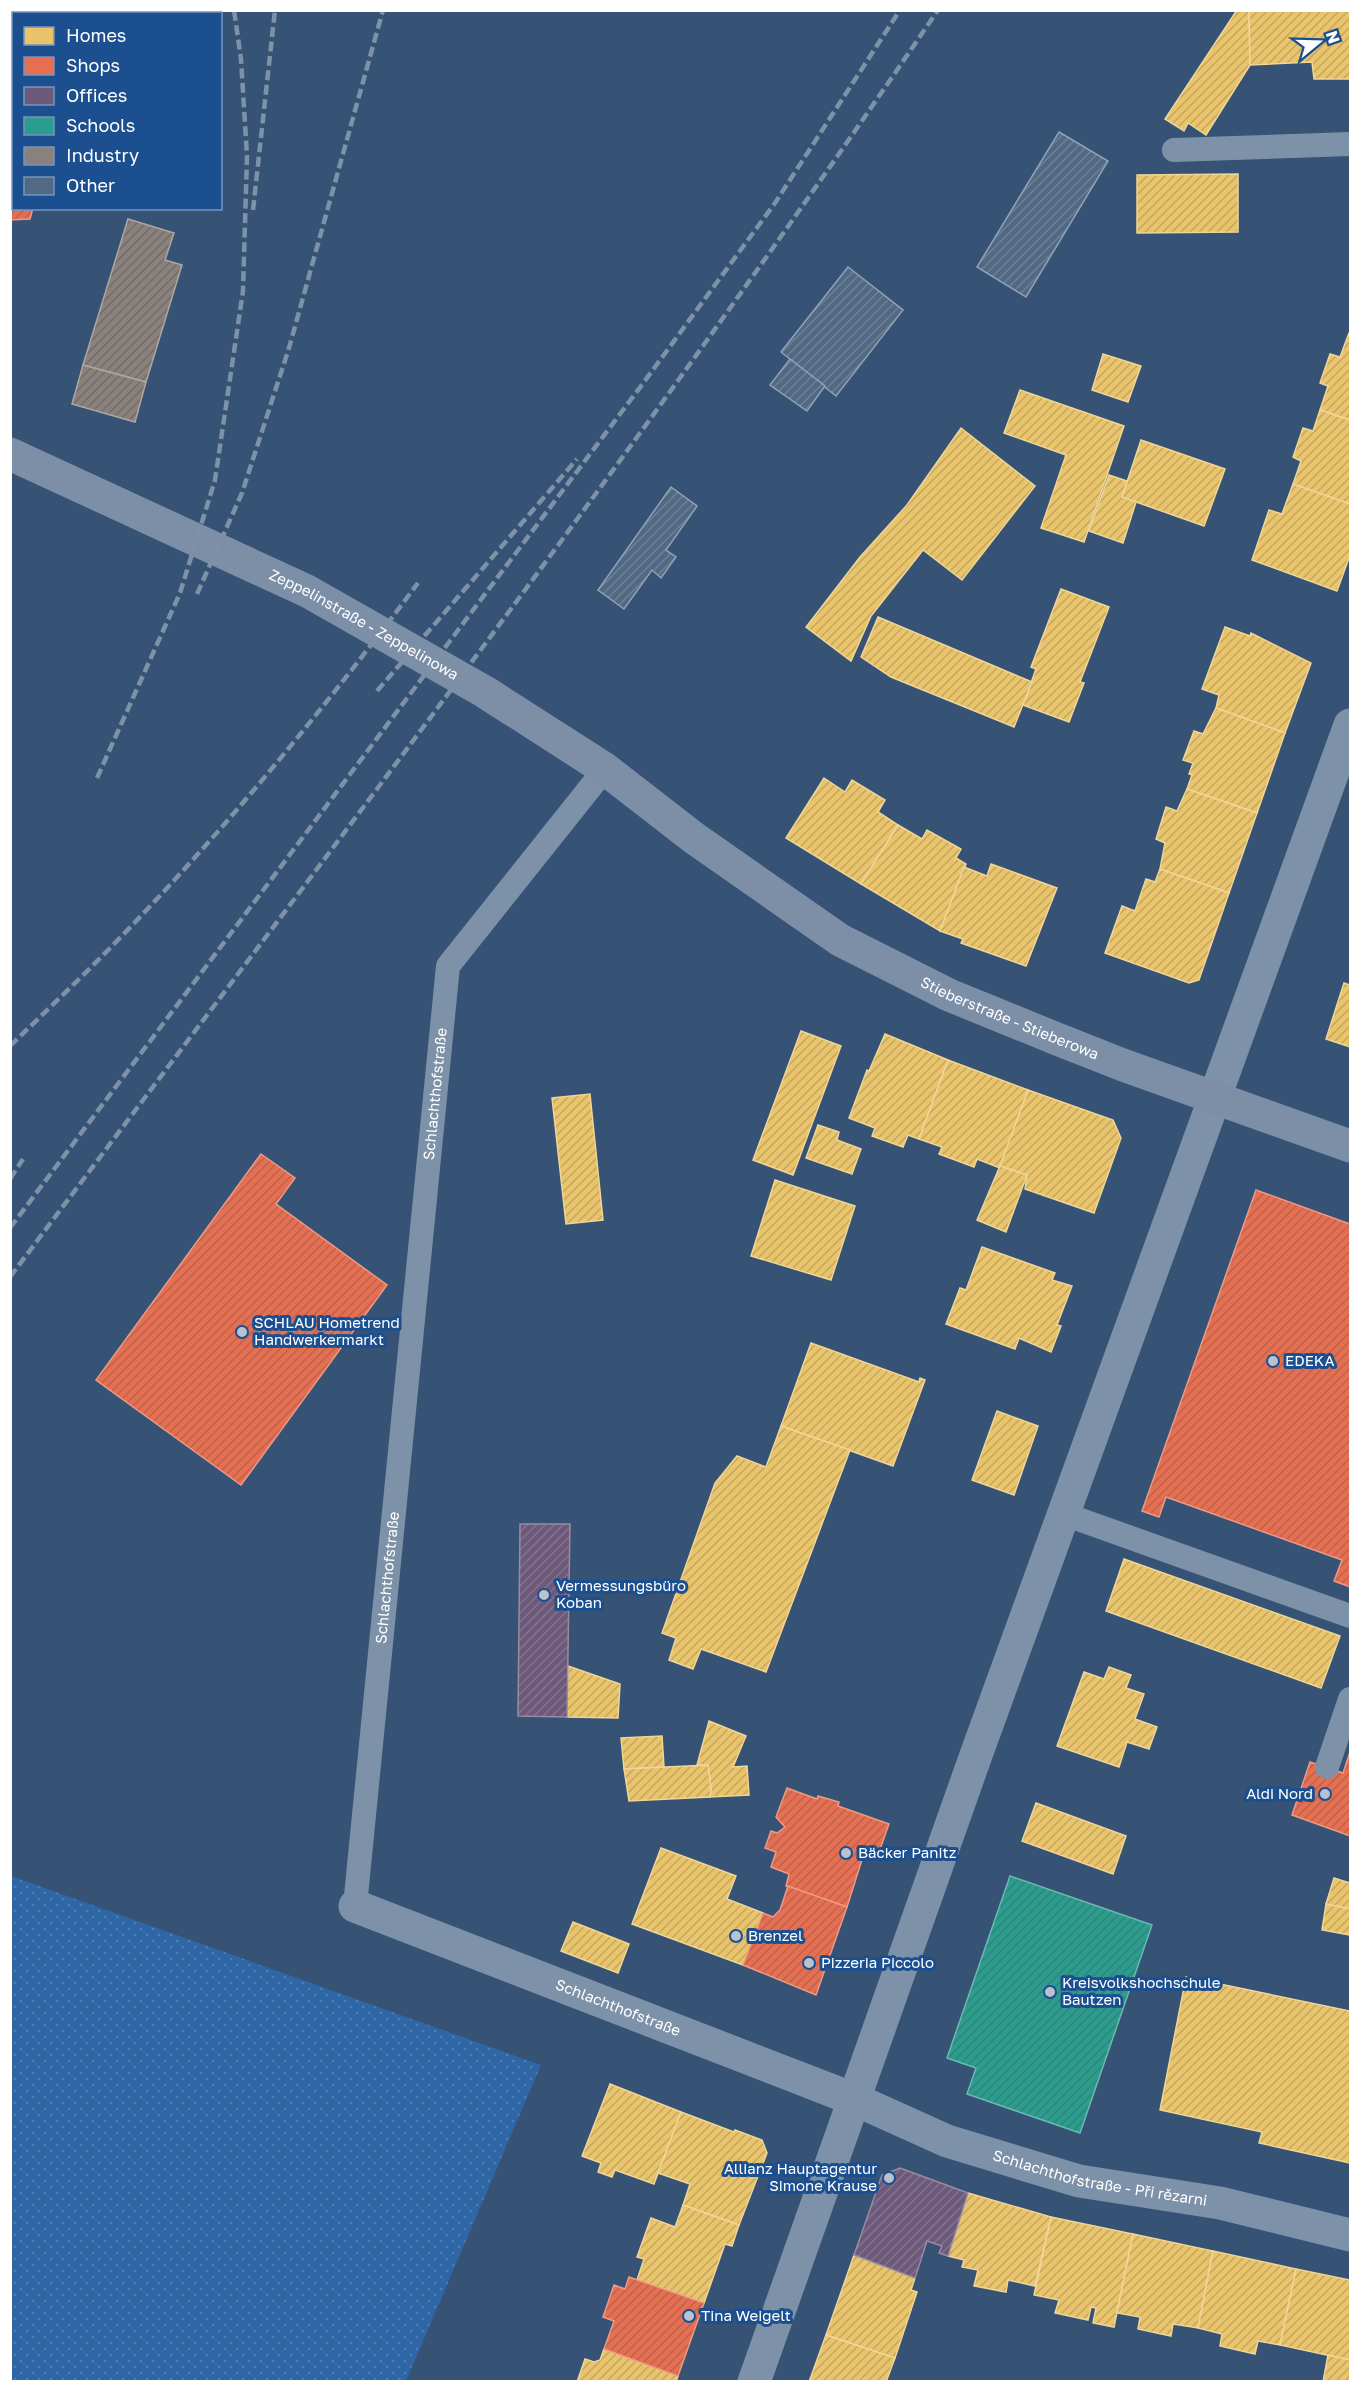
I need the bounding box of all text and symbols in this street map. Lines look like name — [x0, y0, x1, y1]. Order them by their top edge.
legend — [12, 12, 222, 210]
north arrow — [1289, 12, 1349, 72]
text: Homes — [66, 24, 126, 46]
text: N — [1322, 28, 1345, 46]
text: Shops — [66, 54, 120, 76]
text: Offices — [66, 84, 127, 106]
text: Schools — [66, 114, 135, 136]
text: Industry — [66, 144, 139, 166]
text: Other — [66, 174, 115, 196]
street label: Zeppelinstraße - Zeppelinowa — [267, 565, 462, 683]
street label: Stieberstraße - Stieberowa — [918, 972, 1102, 1063]
street label: Schlachthofstraße — [419, 1027, 450, 1161]
place label: SCHLAU Hometrend Handwerkermarkt — [254, 1313, 400, 1348]
marker: SCHLAU Hometrend Handwerkermarkt — [235, 1325, 249, 1339]
place label: EDEKA — [1285, 1351, 1335, 1369]
marker: EDEKA — [1266, 1354, 1280, 1368]
street label: Schlachthofstraße — [371, 1510, 402, 1644]
place label: Vermessungsbüro Koban — [556, 1576, 686, 1611]
marker: Vermessungsbüro Koban — [537, 1588, 551, 1602]
place label: Aldi Nord — [1246, 1784, 1313, 1802]
marker: Aldi Nord — [1318, 1787, 1332, 1801]
place label: Bäcker Panitz — [858, 1843, 957, 1861]
marker: Bäcker Panitz — [839, 1846, 853, 1860]
place label: Brenzel — [748, 1926, 803, 1944]
marker: Brenzel — [729, 1929, 743, 1943]
place label: Pizzeria Piccolo — [821, 1953, 934, 1971]
marker: Pizzeria Piccolo — [802, 1956, 816, 1970]
place label: Kreisvolkshochschule Bautzen — [1062, 1973, 1221, 2008]
street label: Schlachthofstraße — [553, 1975, 684, 2039]
marker: Kreisvolkshochschule Bautzen — [1043, 1985, 1057, 1999]
street label: Schlachthofstraße - Při rězarni — [991, 2145, 1209, 2209]
place label: Allianz Hauptagentur Simone Krause — [724, 2159, 877, 2194]
marker: Allianz Hauptagentur Simone Krause — [882, 2171, 896, 2185]
place label: Tina Weigelt — [701, 2306, 791, 2324]
marker: Tina Weigelt — [682, 2309, 696, 2323]

